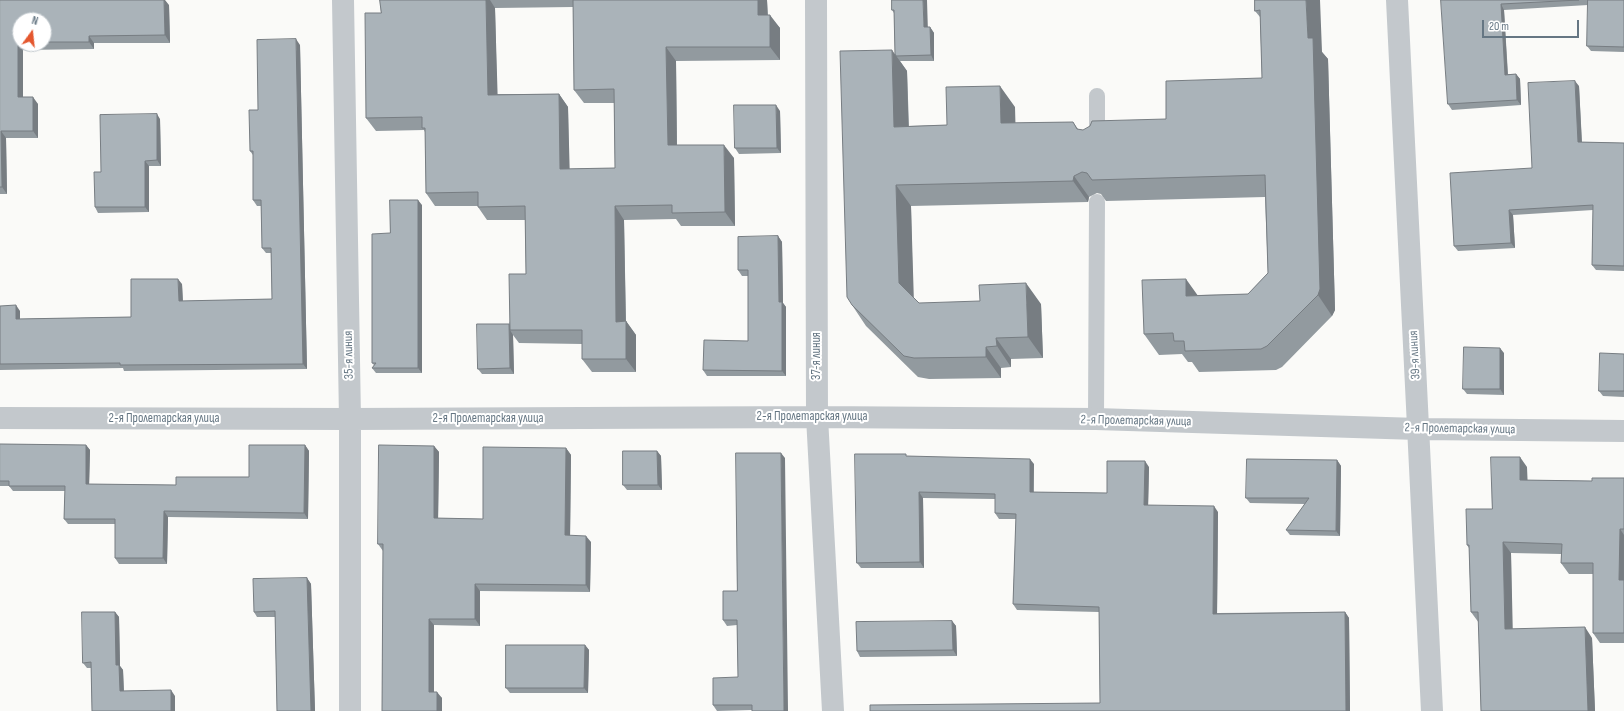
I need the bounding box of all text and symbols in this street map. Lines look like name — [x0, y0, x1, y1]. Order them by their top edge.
north arrow — [12, 12, 52, 52]
scale bar — [1484, 12, 1581, 38]
text: N — [30, 14, 39, 28]
text: 20 m — [1489, 19, 1509, 34]
street label: 39-я линия — [1406, 330, 1424, 380]
street label: 35-я линия — [341, 331, 357, 379]
street label: 37-я линия — [809, 332, 825, 380]
street label: 2-я Пролетарская улица — [757, 409, 867, 425]
street label: 2-я Пролетарская улица — [109, 411, 219, 427]
street label: 2-я Пролетарская улица — [433, 411, 543, 427]
street label: 2-я Пролетарская улица — [1080, 412, 1192, 430]
street label: 2-я Пролетарская улица — [1404, 420, 1516, 438]

